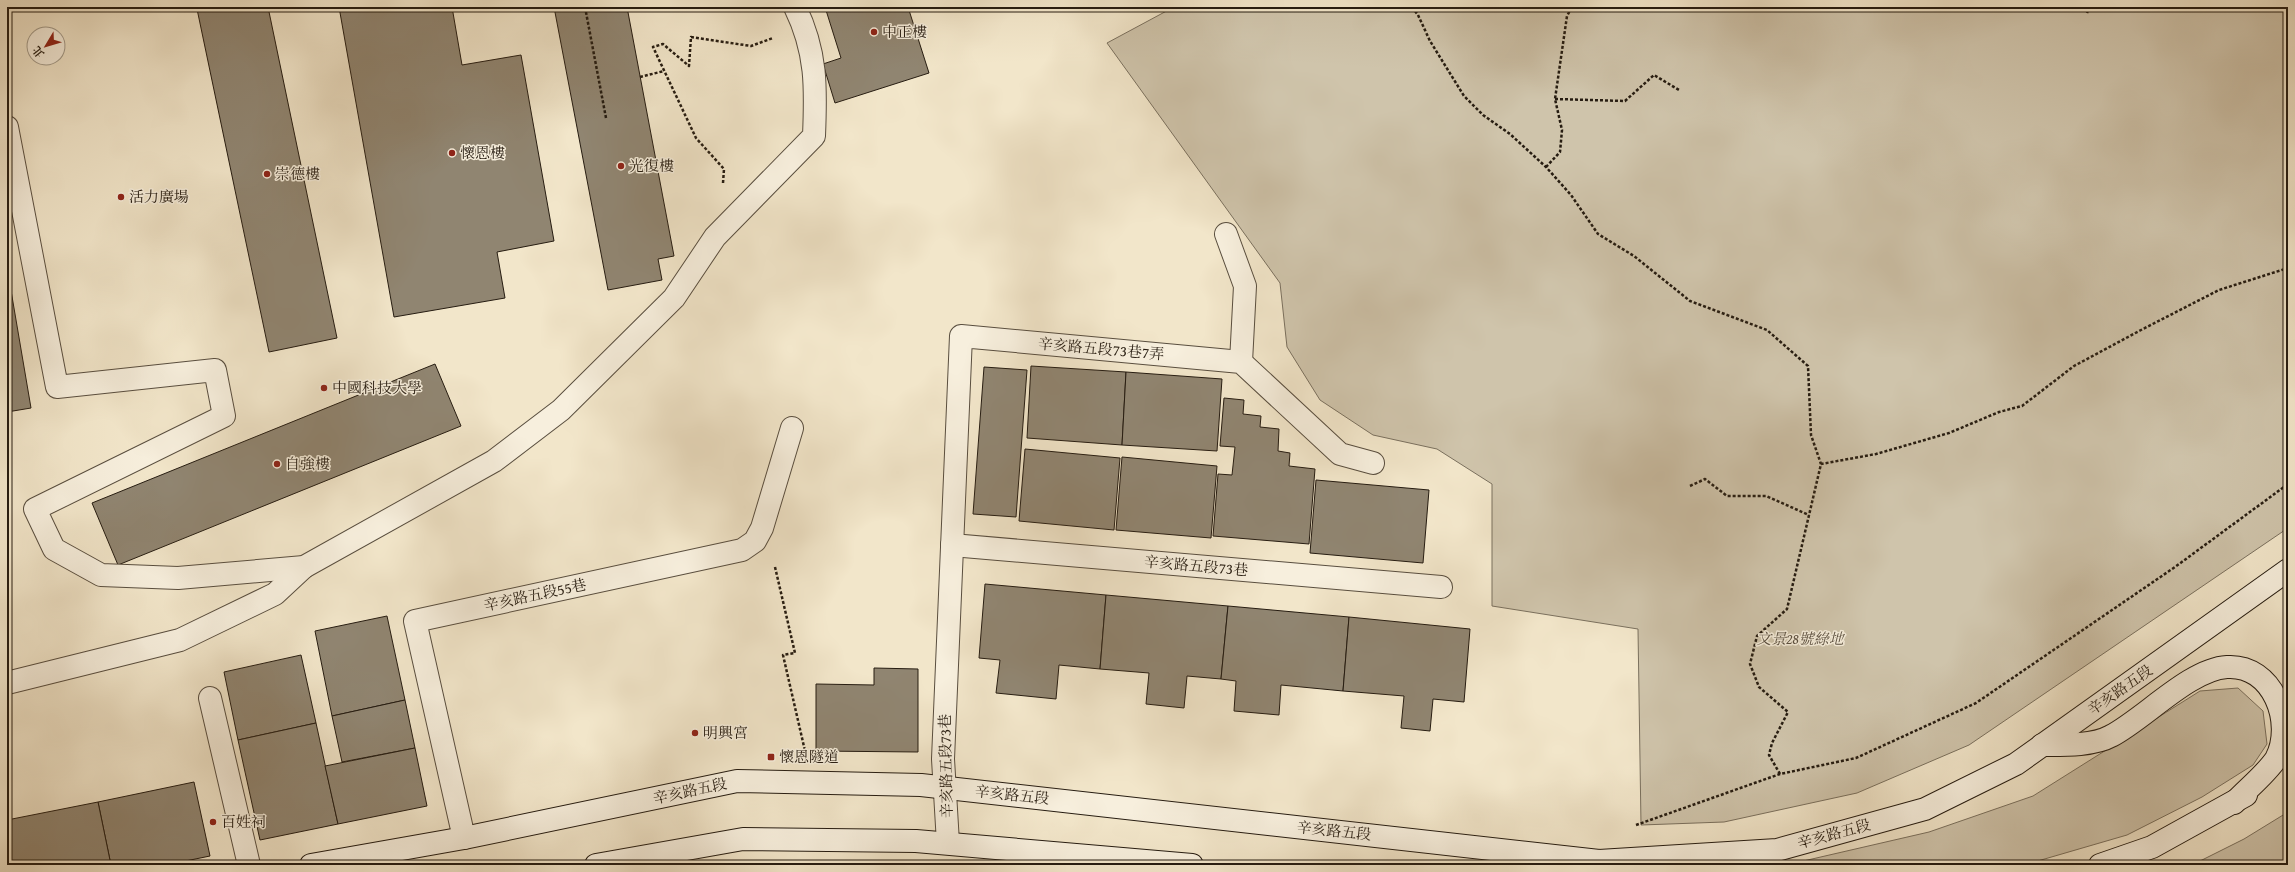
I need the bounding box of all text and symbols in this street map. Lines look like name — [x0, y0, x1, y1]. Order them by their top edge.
place label: 中正樓 — [882, 21, 927, 42]
north arrow — [26, 26, 66, 66]
marker: 中正樓 — [869, 27, 879, 37]
text: 北 — [28, 43, 48, 61]
place label: 懷恩樓 — [460, 142, 505, 163]
marker: 懷恩樓 — [447, 148, 457, 158]
place label: 光復樓 — [629, 155, 674, 176]
marker: 光復樓 — [616, 161, 626, 171]
place label: 崇德樓 — [275, 163, 320, 184]
marker: 崇德樓 — [262, 169, 272, 179]
place label: 活力廣場 — [129, 186, 189, 207]
marker: 活力廣場 — [116, 192, 126, 202]
street label: 辛亥路五段73巷7弄 — [1037, 333, 1165, 364]
place label: 中國科技大學 — [332, 377, 422, 398]
marker: 中國科技大學 — [319, 383, 329, 393]
place label: 自強樓 — [285, 453, 330, 474]
marker: 自強樓 — [272, 459, 282, 469]
street label: 辛亥路五段73巷 — [1143, 550, 1249, 581]
street label: 辛亥路五段55巷 — [482, 573, 588, 616]
park label: 文景28號綠地 — [1756, 628, 1846, 649]
street label: 辛亥路五段 — [2083, 659, 2156, 720]
street label: 辛亥路五段73巷 — [934, 714, 957, 818]
place label: 明興宮 — [703, 722, 748, 743]
marker: 明興宮 — [690, 728, 700, 738]
place label: 懷恩隧道 — [779, 746, 839, 767]
marker: 懷恩隧道 — [766, 752, 776, 762]
street label: 辛亥路五段 — [651, 772, 729, 809]
street label: 辛亥路五段 — [974, 780, 1050, 809]
place label: 百姓祠 — [221, 811, 266, 832]
street label: 辛亥路五段 — [1795, 814, 1873, 853]
street label: 辛亥路五段 — [1296, 816, 1372, 845]
marker: 百姓祠 — [208, 817, 218, 827]

